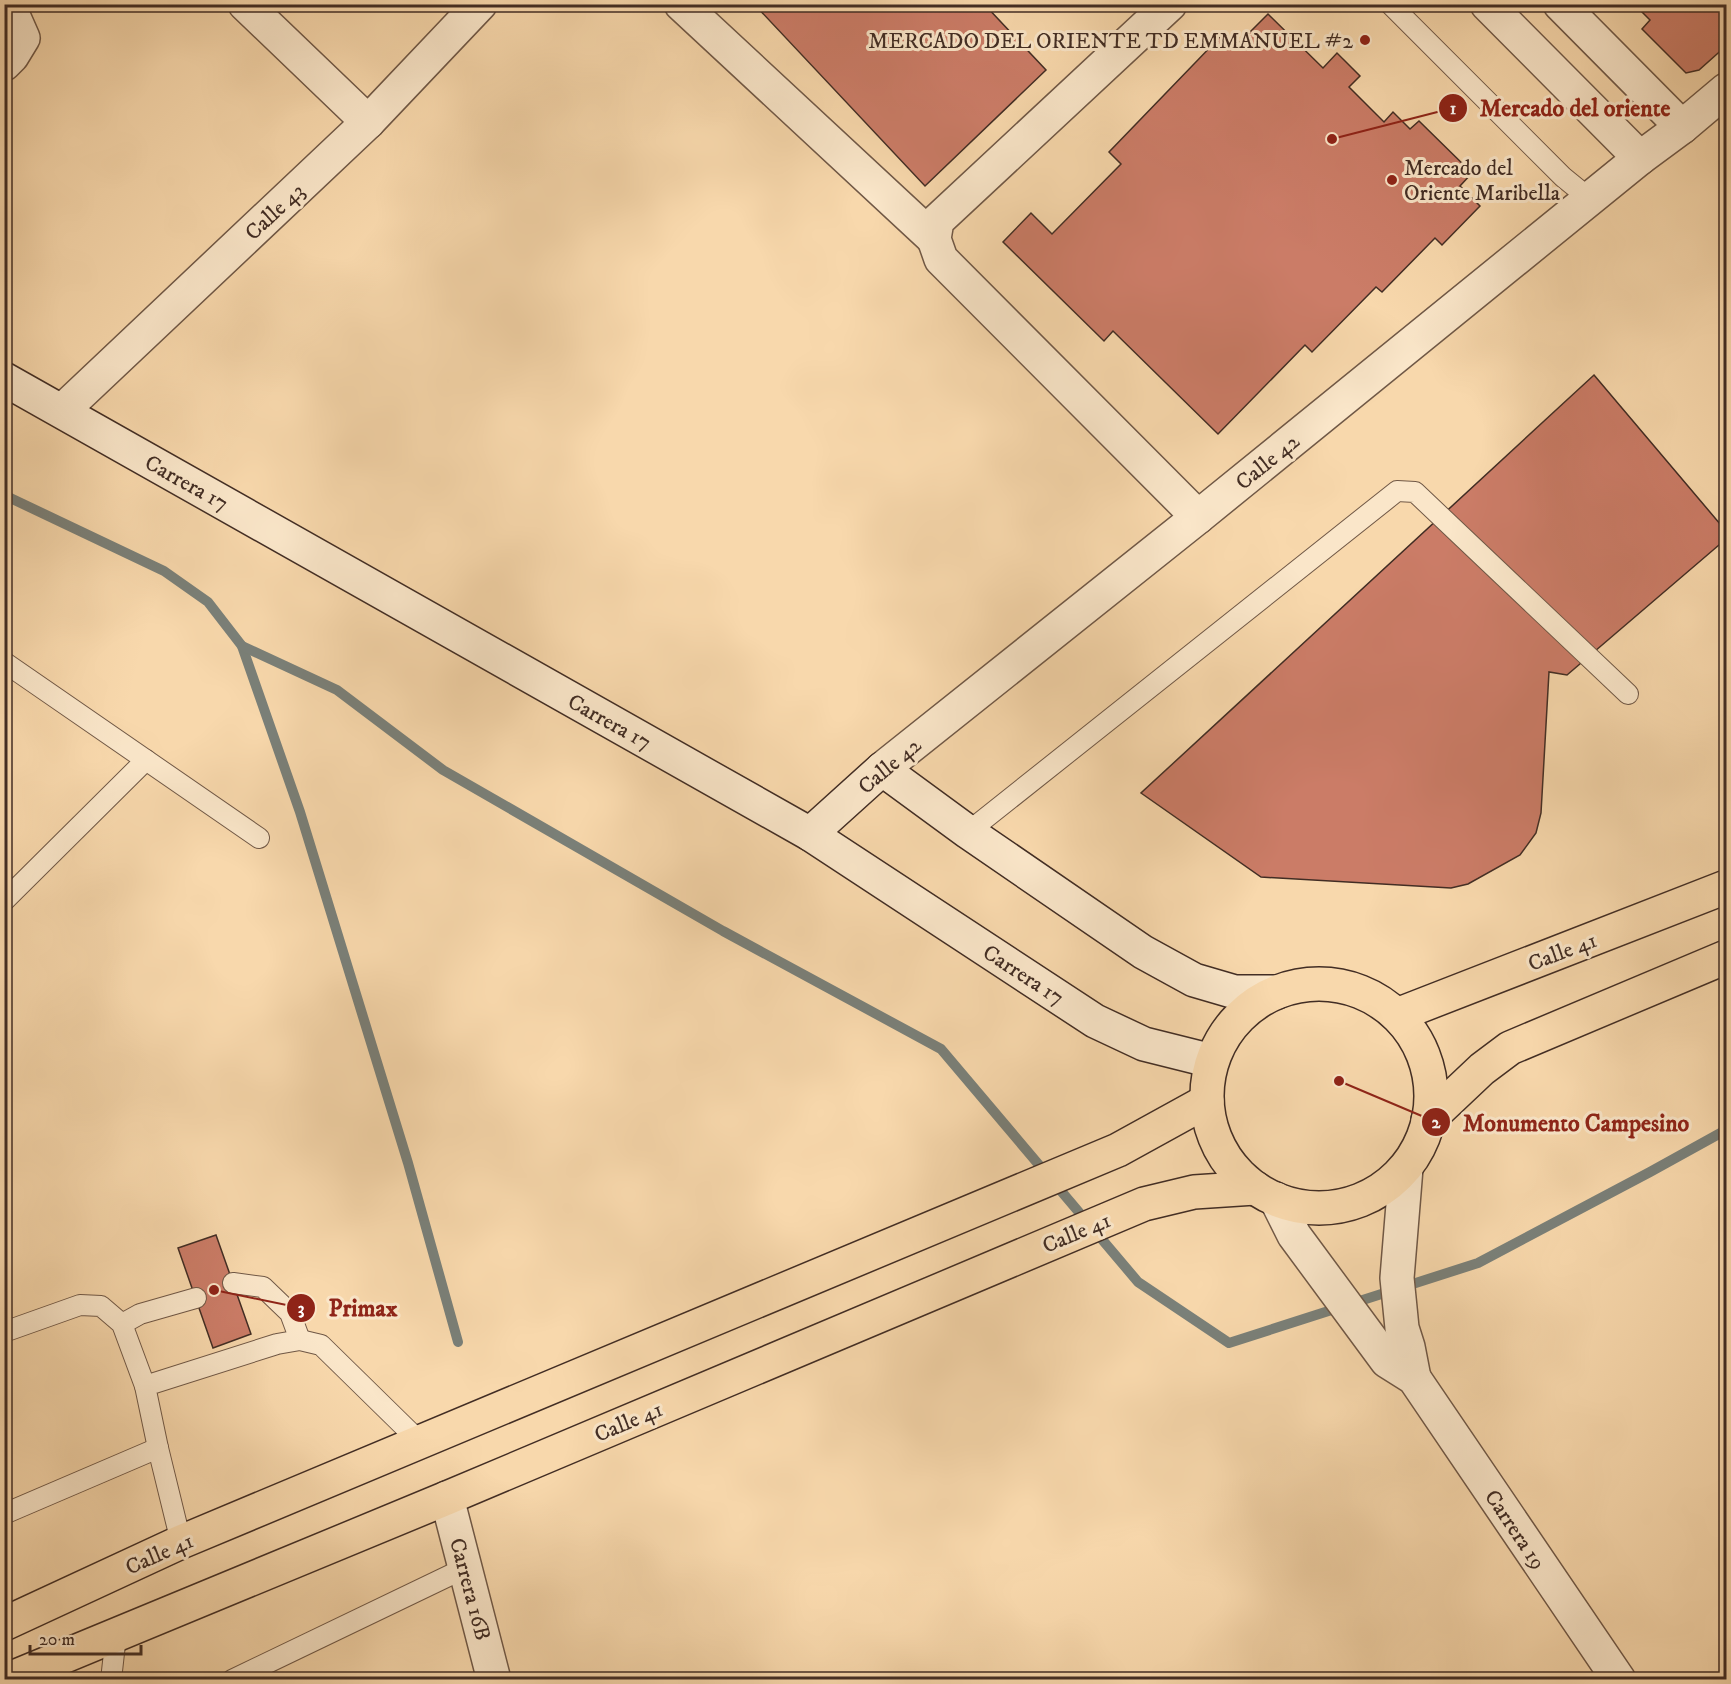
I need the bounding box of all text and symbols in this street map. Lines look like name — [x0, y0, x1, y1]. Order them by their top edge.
place label: MERCADO DEL ORIENTE TD EMMANUEL #2 — [868, 28, 1353, 55]
marker: MERCADO DEL ORIENTE TD EMMANUEL #2 — [1358, 33, 1372, 47]
callout: Mercado del oriente — [1438, 87, 1682, 129]
text: Mercado del oriente — [1480, 94, 1670, 124]
text: 1 — [1450, 98, 1457, 120]
place label: Mercado del Oriente Maribella — [1404, 155, 1561, 207]
marker: Mercado del Oriente Maribella — [1385, 173, 1399, 187]
street label: Calle 43 — [240, 178, 310, 246]
street label: Calle 42 — [1231, 428, 1306, 496]
street label: Carrera 17 — [140, 449, 233, 517]
street label: Carrera 17 — [563, 688, 656, 756]
street label: Calle 42 — [853, 732, 927, 800]
street label: Calle 41 — [1524, 927, 1601, 978]
street label: Carrera 17 — [978, 939, 1069, 1011]
callout: Monumento Campesino — [1421, 1101, 1701, 1143]
text: Monumento Campesino — [1463, 1109, 1690, 1139]
text: 2 — [1432, 1112, 1442, 1134]
street label: Calle 41 — [1038, 1207, 1115, 1260]
callout: Primax — [286, 1287, 409, 1329]
text: Primax — [328, 1294, 398, 1324]
text: 3 — [298, 1298, 305, 1320]
street label: Calle 41 — [590, 1396, 667, 1449]
street label: Carrera 19 — [1478, 1485, 1551, 1575]
street label: Calle 41 — [121, 1527, 198, 1581]
street label: Carrera 16B — [443, 1535, 496, 1644]
scale bar — [30, 1618, 141, 1656]
text: 20 m — [39, 1629, 75, 1651]

